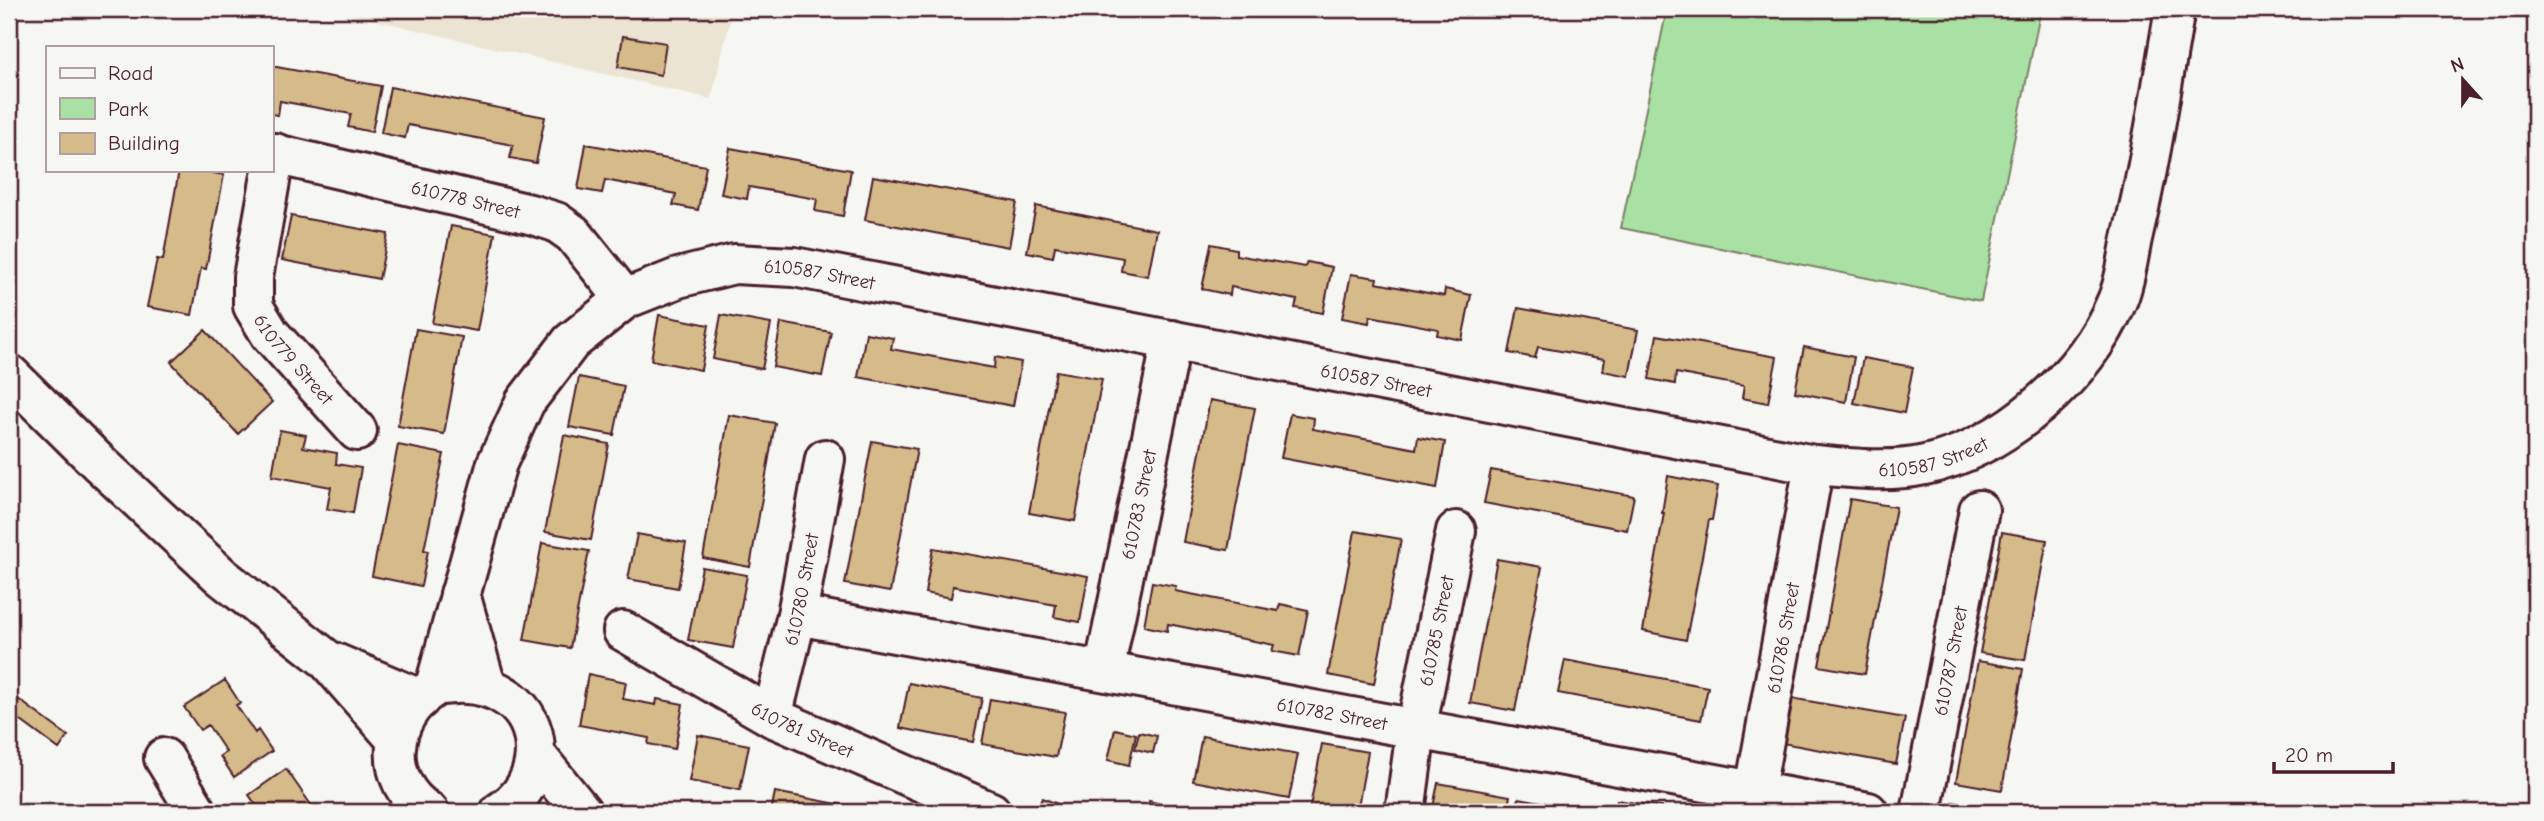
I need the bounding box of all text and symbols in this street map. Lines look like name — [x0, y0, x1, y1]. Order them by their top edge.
legend — [46, 46, 273, 172]
north arrow — [2428, 46, 2498, 116]
text: N — [2448, 53, 2467, 78]
text: Road — [108, 61, 153, 85]
text: Park — [108, 97, 148, 121]
text: Building — [108, 131, 180, 155]
street label: 610778 Street — [409, 176, 523, 223]
street label: 610587 Street — [763, 256, 877, 295]
street label: 610779 Street — [249, 311, 338, 409]
street label: 610587 Street — [1319, 359, 1434, 403]
street label: 610587 Street — [1878, 432, 1992, 481]
street label: 610783 Street — [1117, 447, 1161, 562]
street label: 610780 Street — [780, 531, 824, 648]
street label: 610785 Street — [1415, 573, 1459, 688]
street label: 610786 Street — [1763, 580, 1805, 695]
street label: 610787 Street — [1930, 604, 1972, 718]
street label: 610782 Street — [1275, 693, 1389, 735]
street label: 610781 Street — [747, 697, 857, 763]
scale bar — [2274, 730, 2394, 774]
text: 20 m — [2285, 743, 2333, 767]

